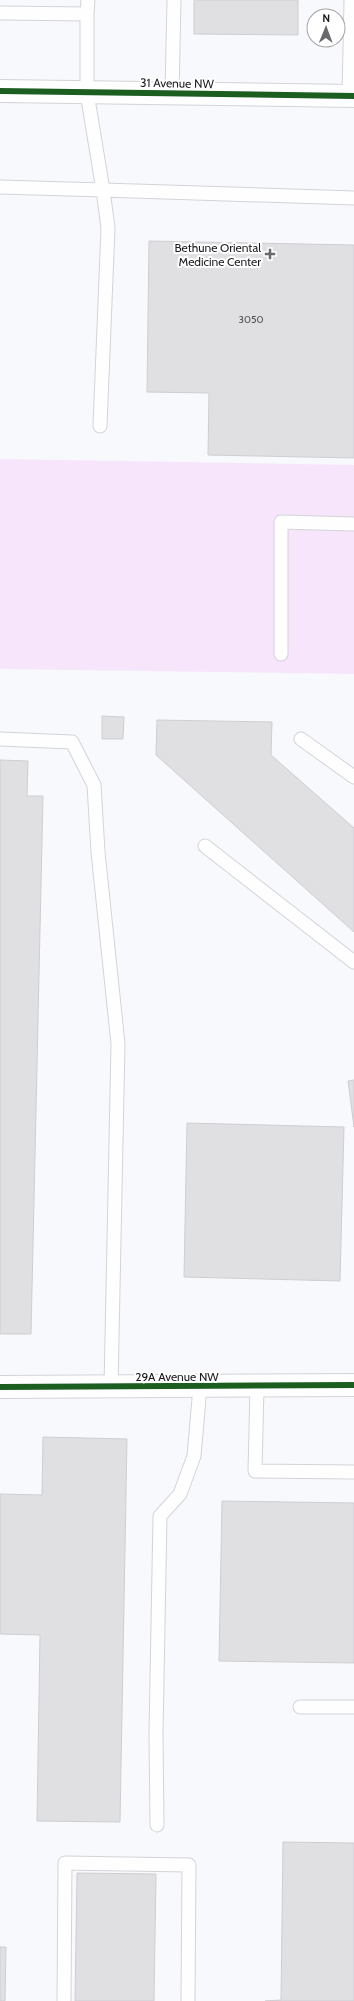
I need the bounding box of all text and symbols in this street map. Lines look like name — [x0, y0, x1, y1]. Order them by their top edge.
north arrow — [306, 8, 346, 48]
text: N — [322, 11, 330, 25]
street label: 31 Avenue NW — [140, 75, 215, 91]
place label: Bethune Oriental Medicine Center — [174, 240, 261, 269]
marker: Bethune Oriental Medicine Center — [264, 248, 276, 260]
house number: 3050 — [239, 313, 263, 326]
street label: 29A Avenue NW — [135, 1369, 219, 1384]

